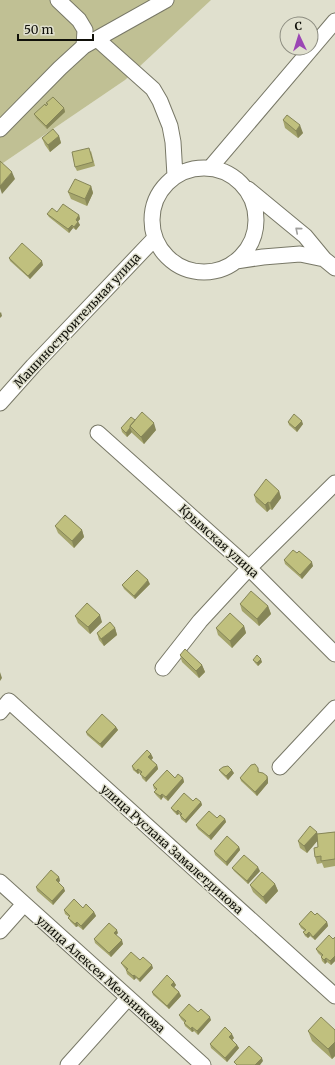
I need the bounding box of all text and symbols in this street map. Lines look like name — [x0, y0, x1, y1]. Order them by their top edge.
scale bar — [18, 16, 93, 42]
north arrow — [279, 16, 319, 56]
text: С — [294, 19, 302, 33]
text: 50 m — [24, 22, 53, 37]
one-way arrow — [295, 228, 302, 235]
street label: Машиностроительная улица — [11, 249, 144, 390]
street label: Крымская улица — [176, 501, 262, 581]
street label: улица Руслана Замалетдинова — [98, 781, 247, 917]
street label: улица Алексея Мельникова — [34, 912, 169, 1036]

